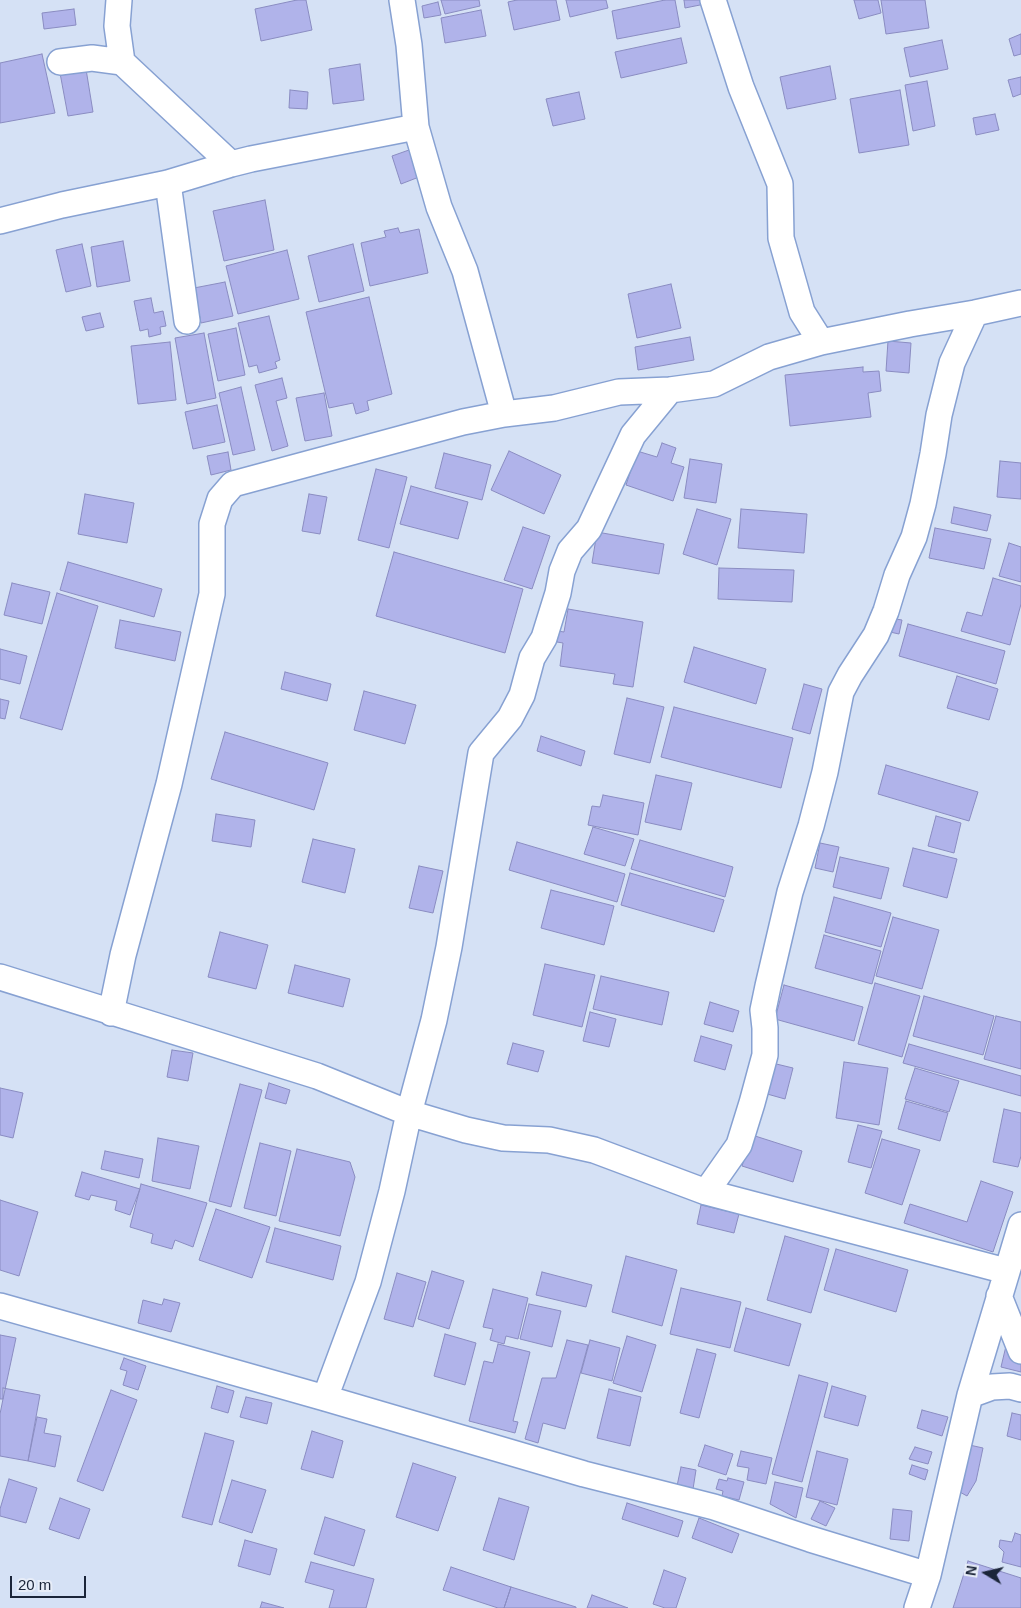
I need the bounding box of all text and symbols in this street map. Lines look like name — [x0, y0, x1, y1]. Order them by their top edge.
north arrow — [961, 1548, 1011, 1598]
text: N — [962, 1564, 980, 1577]
scale bar — [12, 1566, 89, 1598]
text: 20 m — [18, 1576, 51, 1593]

